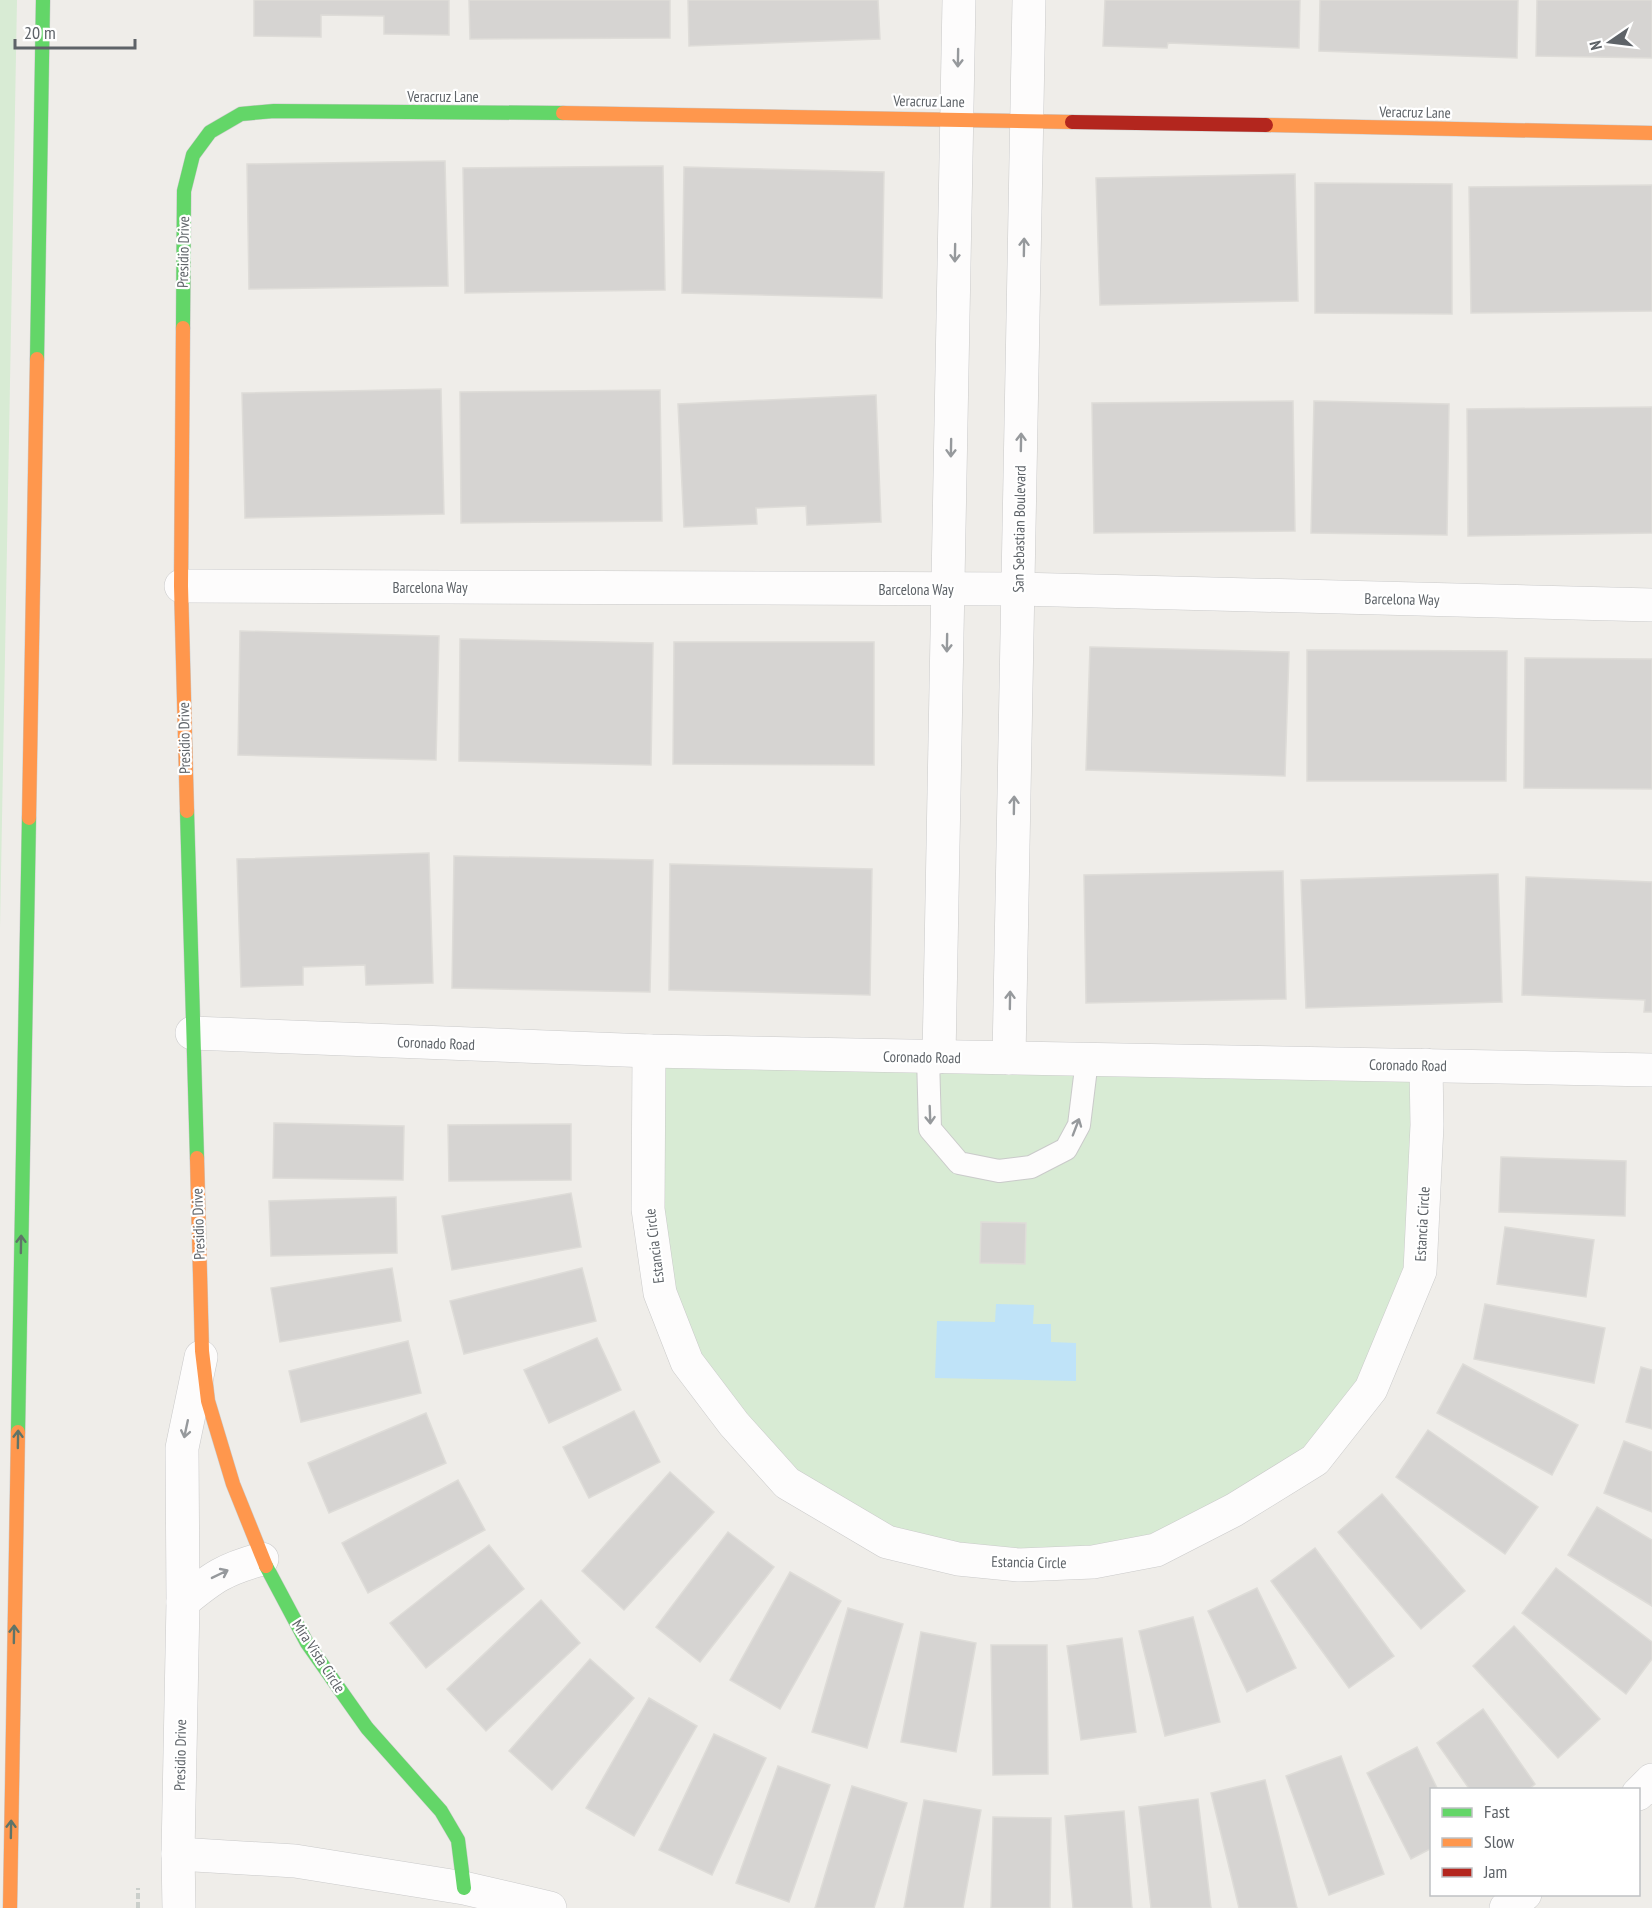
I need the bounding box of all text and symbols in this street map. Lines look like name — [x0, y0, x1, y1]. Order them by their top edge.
scale bar — [15, 12, 135, 50]
north arrow — [1580, 12, 1640, 72]
text: 20 m — [24, 21, 56, 44]
text: N — [1585, 39, 1606, 52]
one-way arrow — [953, 48, 964, 68]
street label: Veracruz Lane — [406, 87, 479, 106]
street label: Veracruz Lane — [892, 91, 965, 111]
street label: Veracruz Lane — [1378, 102, 1451, 122]
street label: Presidio Drive — [173, 216, 193, 288]
one-way arrow — [1018, 237, 1030, 257]
one-way arrow — [949, 243, 960, 263]
one-way arrow — [1015, 432, 1026, 452]
one-way arrow — [945, 438, 957, 458]
street label: San Sebastian Boulevard — [1008, 465, 1030, 593]
street label: Barcelona Way — [392, 578, 468, 597]
street label: Barcelona Way — [878, 580, 954, 599]
street label: Barcelona Way — [1364, 589, 1440, 609]
one-way arrow — [941, 633, 953, 653]
street label: Presidio Drive — [174, 702, 194, 774]
one-way arrow — [1008, 795, 1020, 815]
one-way arrow — [1004, 990, 1016, 1010]
street label: Coronado Road — [397, 1032, 475, 1054]
street label: Coronado Road — [883, 1047, 961, 1067]
street label: Coronado Road — [1369, 1055, 1447, 1075]
one-way arrow — [924, 1105, 935, 1125]
one-way arrow — [1071, 1118, 1082, 1137]
street label: Estancia Circle — [1411, 1186, 1433, 1262]
street label: Presidio Drive — [187, 1188, 209, 1260]
street label: Estancia Circle — [640, 1207, 668, 1285]
one-way arrow — [15, 1234, 27, 1254]
one-way arrow — [180, 1418, 191, 1438]
one-way arrow — [12, 1429, 24, 1449]
street label: Estancia Circle — [991, 1552, 1067, 1572]
one-way arrow — [210, 1568, 228, 1580]
street label: Mira Vista Circle — [288, 1616, 350, 1696]
one-way arrow — [9, 1624, 20, 1644]
street label: Presidio Drive — [170, 1719, 190, 1791]
legend — [1430, 1788, 1640, 1896]
text: Fast — [1484, 1800, 1510, 1823]
one-way arrow — [5, 1819, 17, 1839]
text: Slow — [1484, 1830, 1515, 1853]
text: Jam — [1483, 1860, 1507, 1883]

